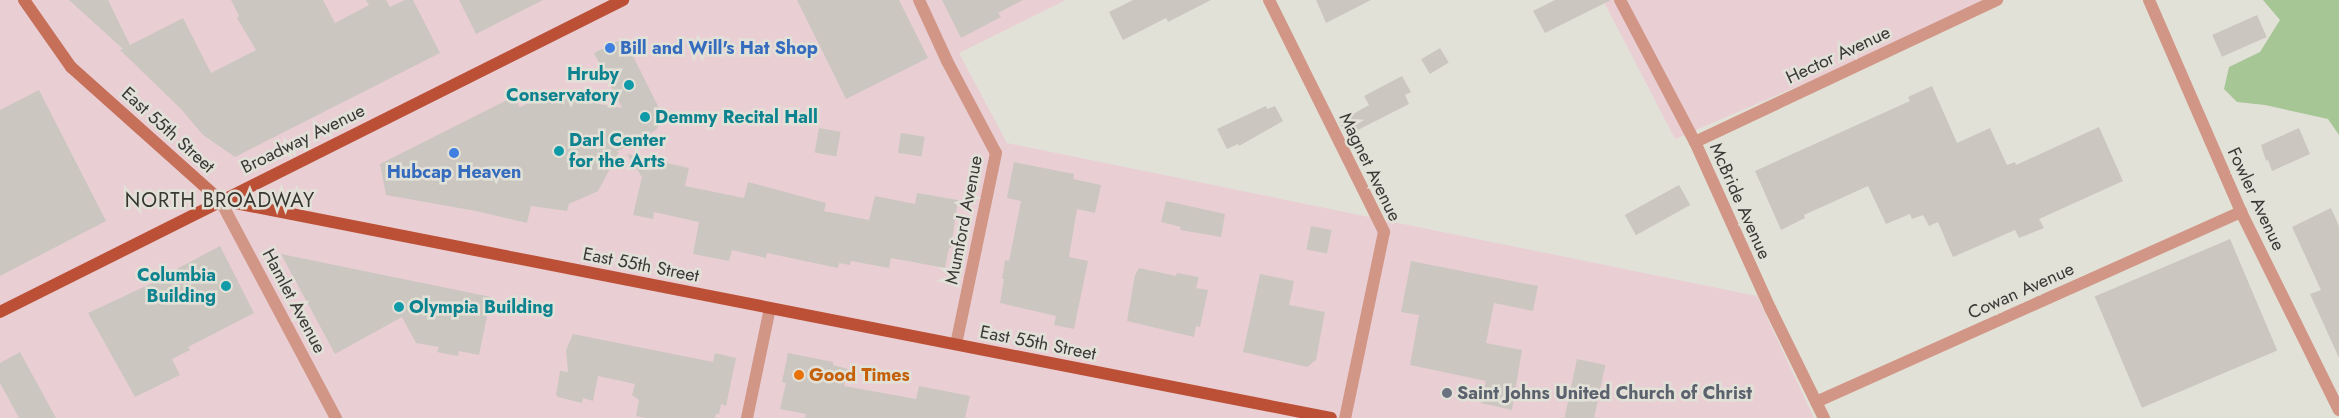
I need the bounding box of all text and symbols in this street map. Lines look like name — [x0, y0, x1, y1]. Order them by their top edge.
street label: Hector Avenue — [1782, 21, 1894, 89]
place label: Bill and Will's Hat Shop — [620, 37, 818, 59]
marker: Bill and Will's Hat Shop — [604, 42, 616, 54]
place label: Hruby Conservatory — [506, 64, 619, 106]
marker: Hruby Conservatory — [623, 79, 635, 91]
street label: East 55th Street — [117, 83, 219, 177]
street label: Broadway Avenue — [238, 100, 368, 178]
place label: Demmy Recital Hall — [655, 106, 818, 128]
street label: Magnet Avenue — [1334, 109, 1406, 225]
marker: Demmy Recital Hall — [639, 111, 651, 123]
place label: Darl Center for the Arts — [569, 130, 666, 172]
street label: McBride Avenue — [1705, 139, 1775, 263]
street label: Fowler Avenue — [2223, 144, 2289, 254]
marker: Darl Center for the Arts — [553, 145, 565, 157]
marker: Hubcap Heaven — [448, 147, 460, 159]
street label: Mumford Avenue — [941, 154, 987, 286]
place label: Hubcap Heaven — [387, 161, 521, 183]
district label: NORTH BROADWAY — [123, 188, 317, 212]
street label: East 55th Street — [581, 243, 701, 287]
street label: Hamlet Avenue — [258, 245, 330, 357]
street label: Cowan Avenue — [1965, 258, 2077, 324]
place label: Columbia Building — [137, 265, 216, 308]
marker: Columbia Building — [220, 280, 232, 292]
place label: Olympia Building — [409, 296, 553, 318]
marker: Olympia Building — [393, 301, 405, 313]
street label: East 55th Street — [978, 321, 1098, 365]
place label: Good Times — [809, 364, 910, 386]
marker: Good Times — [793, 369, 805, 381]
place label: Saint Johns United Church of Christ — [1457, 382, 1752, 404]
marker: Saint Johns United Church of Christ — [1441, 387, 1453, 399]

